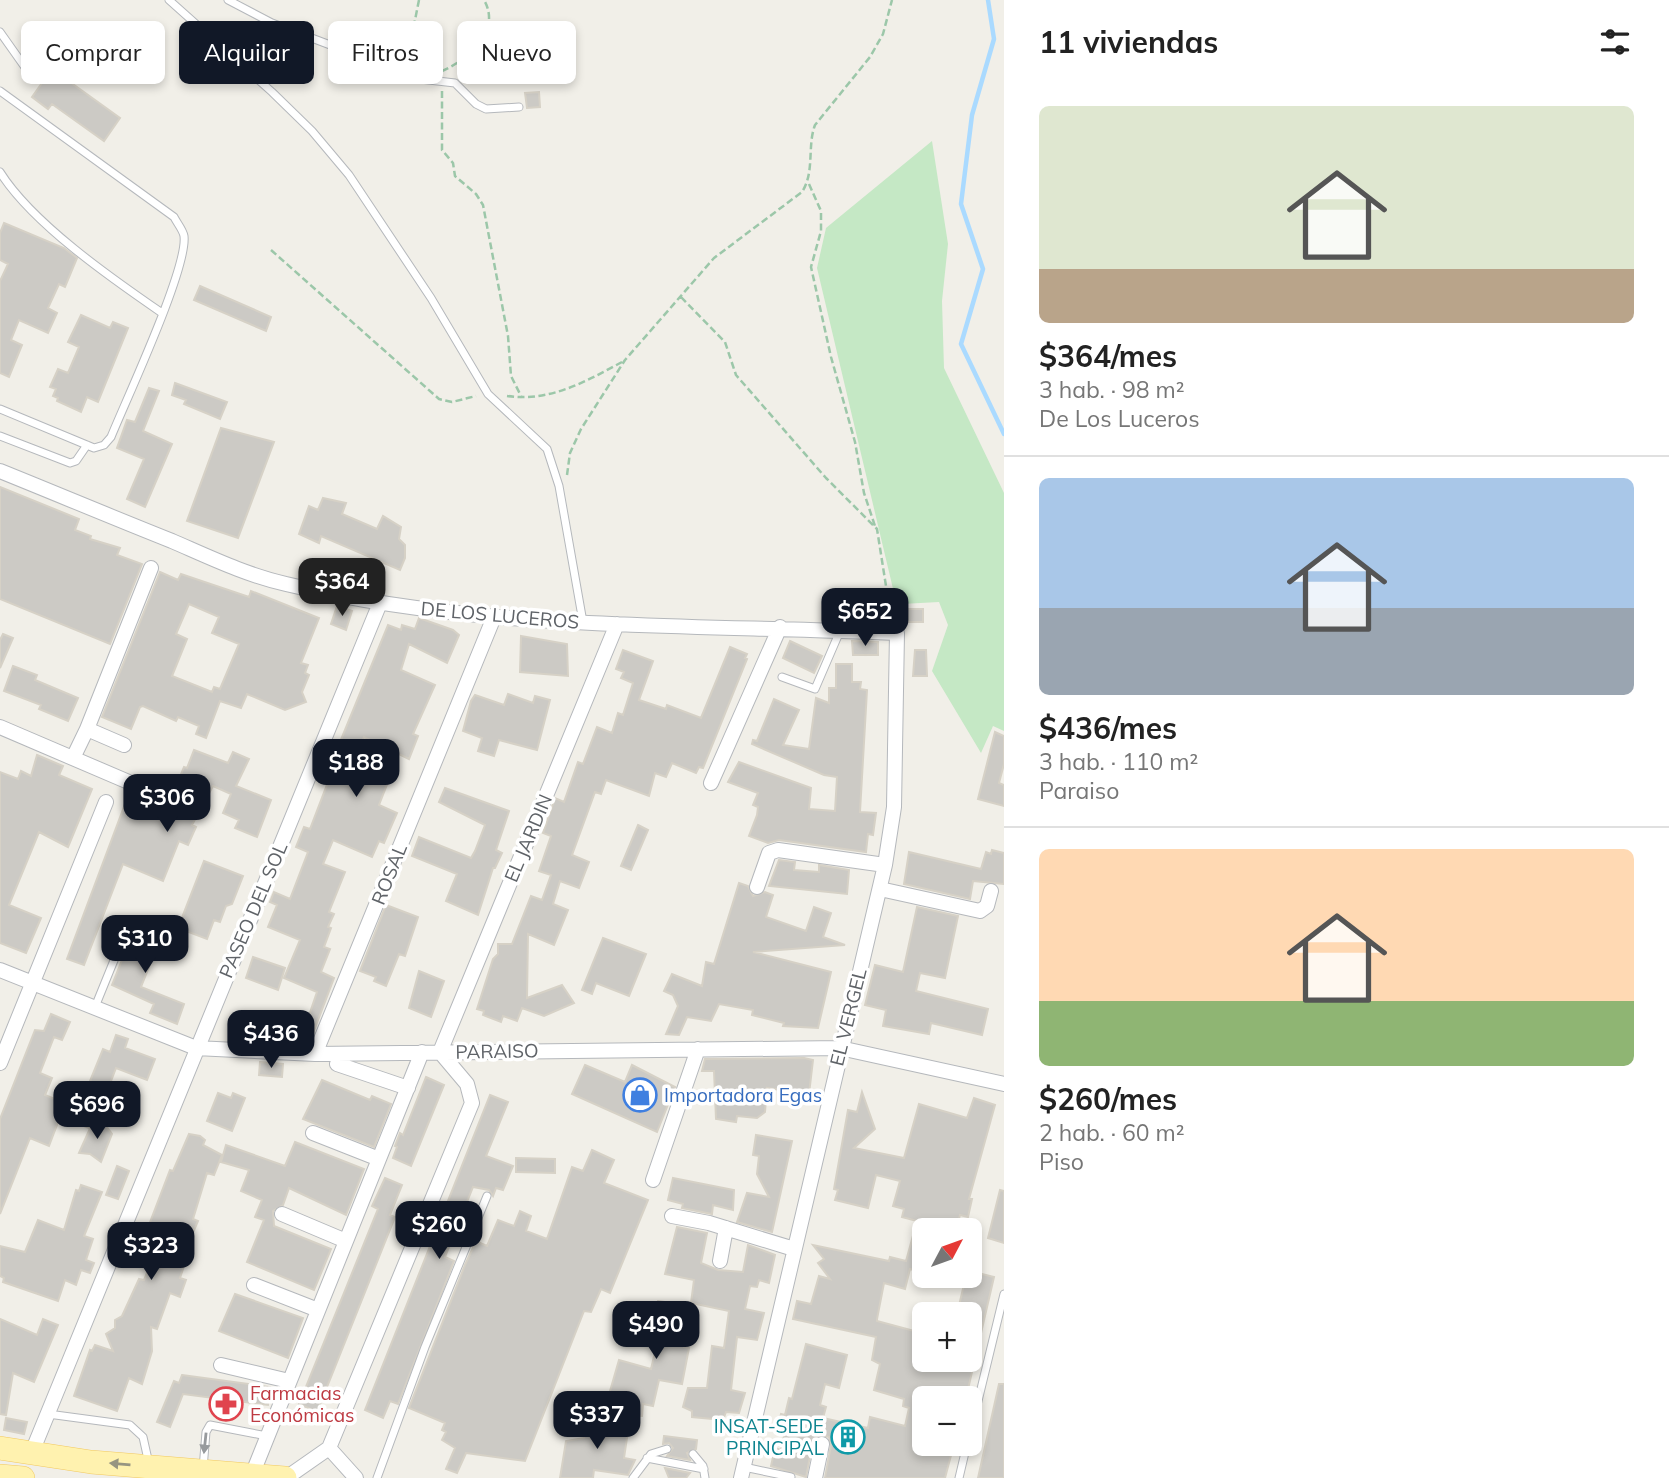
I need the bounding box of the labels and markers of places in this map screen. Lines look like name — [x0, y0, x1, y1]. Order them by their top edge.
pin: $364 — [301, 558, 383, 618]
pin: $652 — [824, 588, 906, 648]
pin: $188 — [315, 740, 397, 799]
pin: $306 — [126, 774, 208, 834]
pin: $310 — [104, 916, 186, 975]
pin: $436 — [230, 1010, 312, 1070]
shop icon: Importadora Egas — [621, 1076, 659, 1114]
pin: $696 — [56, 1082, 138, 1141]
place label: Importadora Egas — [664, 1083, 822, 1107]
pin: $260 — [398, 1202, 480, 1261]
pin: $323 — [110, 1222, 192, 1282]
pin: $490 — [615, 1302, 697, 1361]
place label: Farmacias Económicas — [250, 1381, 355, 1427]
pharmacy icon: Farmacias Económicas — [207, 1385, 245, 1423]
pin: $337 — [556, 1392, 638, 1451]
place label: INSAT-SEDE PRINCIPAL — [714, 1414, 825, 1460]
building icon: INSAT-SEDE PRINCIPAL — [829, 1418, 867, 1456]

